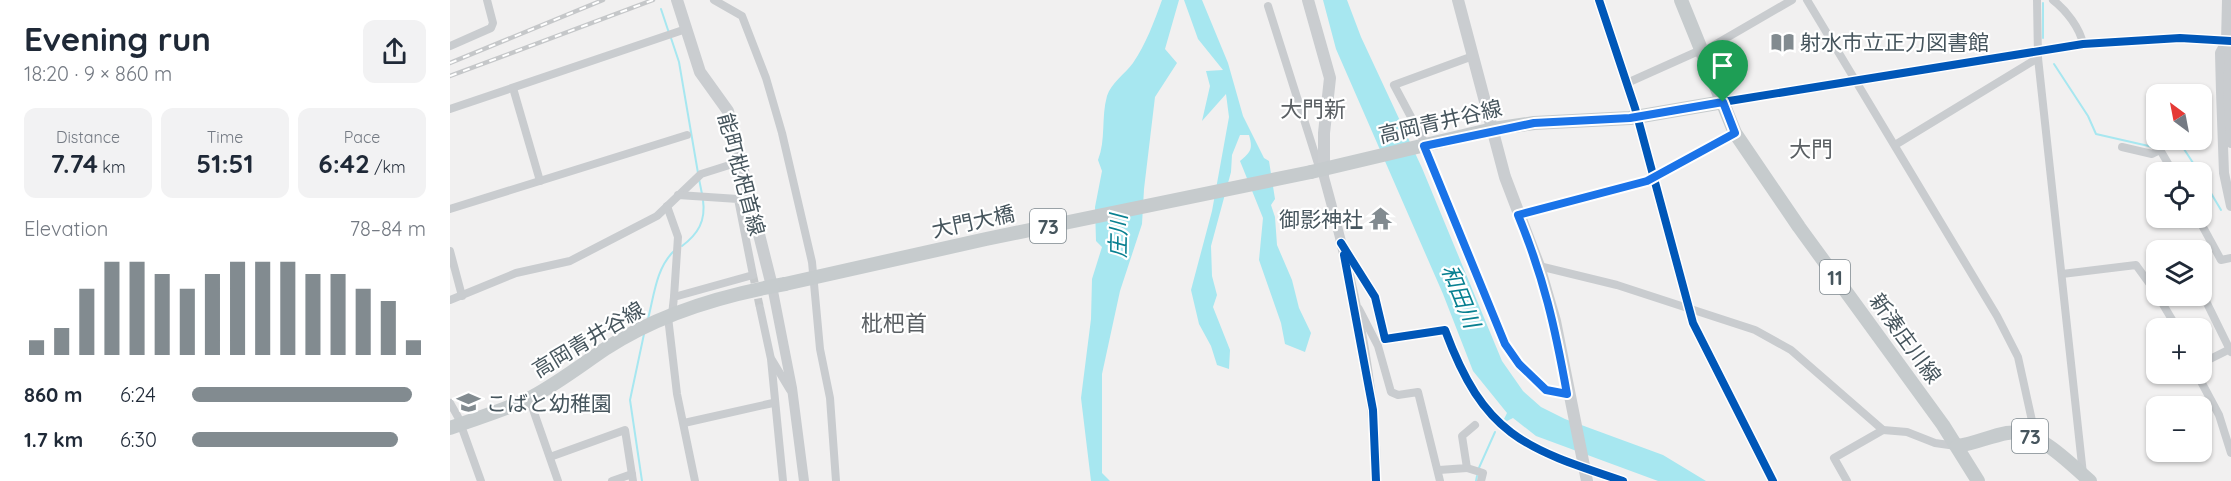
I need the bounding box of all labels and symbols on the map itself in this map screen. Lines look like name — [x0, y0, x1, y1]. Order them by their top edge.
library icon: 射水市立正力図書館 — [1769, 29, 1795, 55]
place label: 射水市立正力図書館 — [1800, 29, 1989, 55]
pin — [1697, 40, 1748, 102]
north arrow — [2146, 84, 2212, 150]
street label: 高岡青井谷線 — [1376, 94, 1504, 148]
district label: 大門新 — [1280, 95, 1346, 123]
street label: 能町枇杷首線 — [713, 110, 771, 238]
district label: 大門 — [1789, 135, 1833, 163]
street label: 大門大橋 — [929, 200, 1017, 242]
place label: 御影神社 — [1279, 206, 1363, 232]
temple icon: 御影神社 — [1368, 206, 1394, 232]
road number: 73 — [1030, 209, 1066, 243]
water label: 庄川 — [1104, 212, 1132, 258]
water label: 和田川 — [1436, 260, 1487, 334]
road number: 11 — [1820, 260, 1850, 294]
street label: 新湊庄川線 — [1865, 288, 1947, 388]
street label: 高岡青井谷線 — [527, 295, 649, 383]
district label: 枇杷首 — [861, 309, 927, 337]
school or university icon: こばと幼稚園 — [455, 390, 481, 416]
place label: こばと幼稚園 — [486, 390, 612, 416]
road number: 73 — [2012, 419, 2048, 453]

